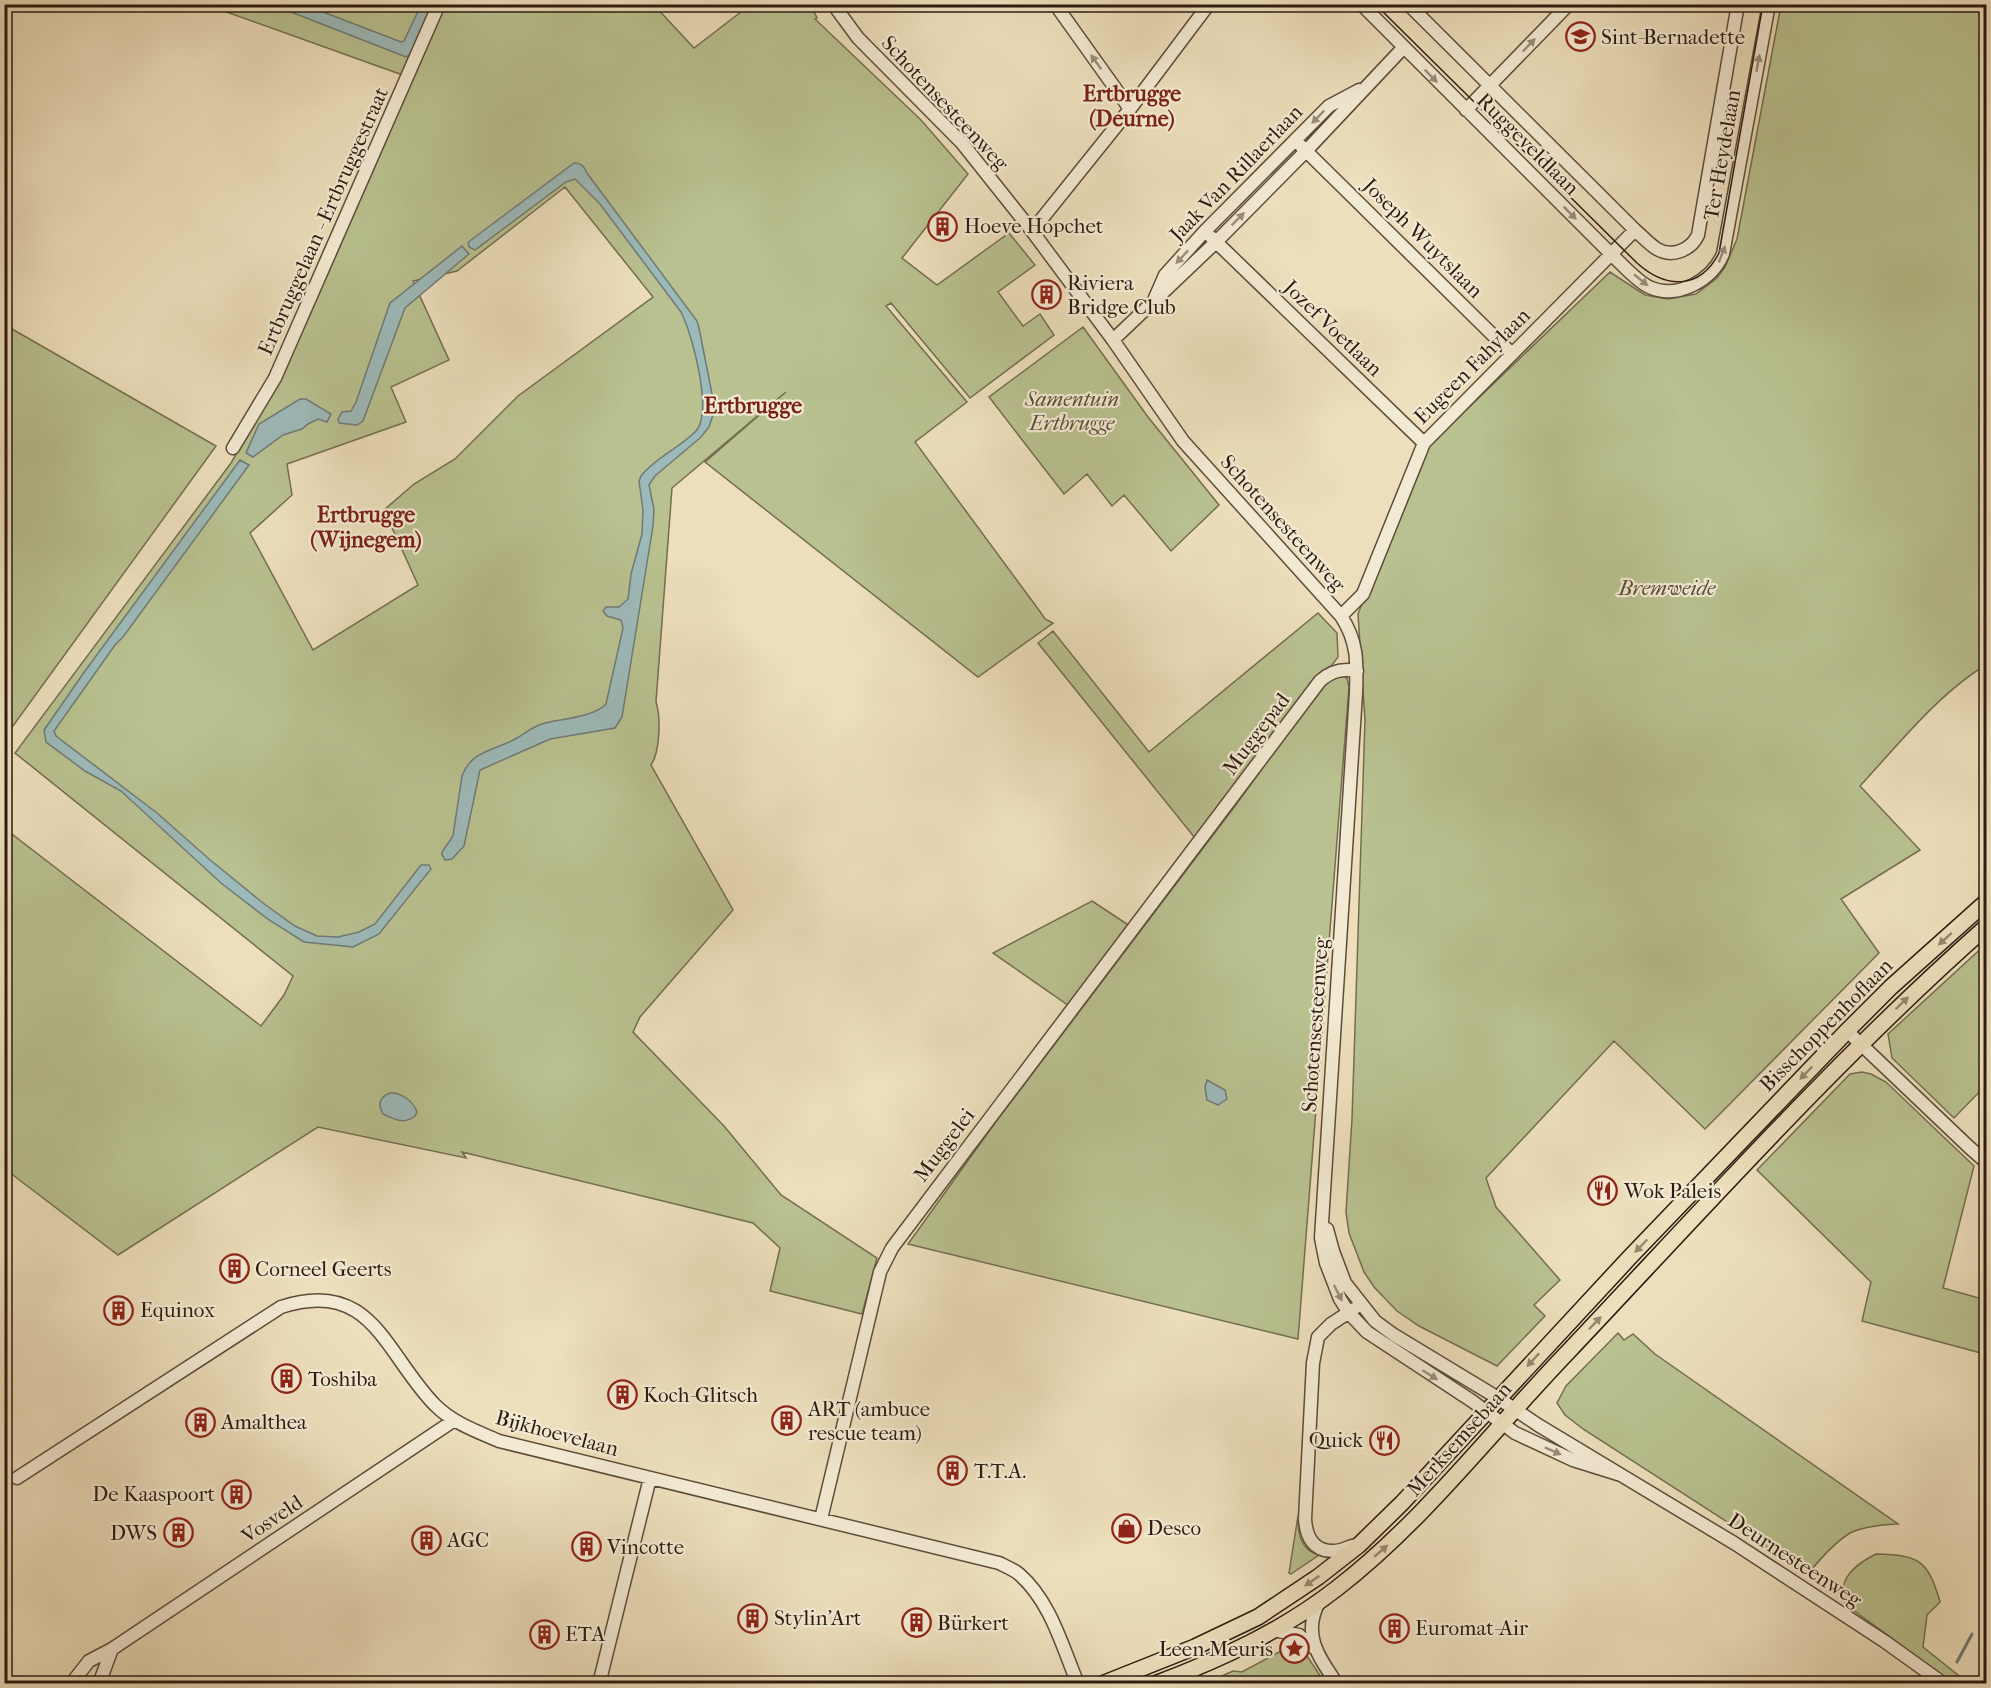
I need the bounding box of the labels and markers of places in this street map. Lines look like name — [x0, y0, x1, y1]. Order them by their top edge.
school or university icon: Sint-Bernadette — [1564, 21, 1596, 53]
place label: Sint-Bernadette — [1601, 25, 1745, 49]
building icon: Hoeve Hopchet — [927, 210, 959, 242]
place label: Hoeve Hopchet — [964, 214, 1104, 238]
place label: Riviera Bridge Club — [1067, 271, 1176, 319]
building icon: Riviera Bridge Club — [1030, 279, 1062, 311]
restaurant icon: Wok Paleis — [1587, 1175, 1619, 1207]
place label: Wok Paleis — [1623, 1179, 1721, 1203]
building icon: Corneel Geerts — [218, 1253, 250, 1285]
place label: Corneel Geerts — [255, 1257, 392, 1281]
building icon: Equinox — [103, 1294, 135, 1326]
place label: Equinox — [140, 1298, 215, 1322]
building icon: Toshiba — [271, 1363, 303, 1395]
place label: Toshiba — [308, 1367, 377, 1391]
building icon: Koch-Glitsch — [606, 1379, 638, 1411]
place label: Koch-Glitsch — [643, 1383, 758, 1407]
place label: ART (ambuce rescue team) — [807, 1397, 930, 1445]
building icon: ART (ambuce rescue team) — [771, 1405, 803, 1437]
building icon: Amalthea — [184, 1406, 216, 1438]
place label: Amalthea — [220, 1410, 307, 1434]
restaurant icon: Quick — [1368, 1424, 1400, 1456]
place label: Quick — [1309, 1428, 1363, 1452]
building icon: T.T.A. — [937, 1455, 969, 1487]
place label: T.T.A. — [974, 1459, 1026, 1483]
building icon: De Kaaspoort — [220, 1478, 252, 1510]
place label: De Kaaspoort — [92, 1482, 215, 1506]
shop icon: Desco — [1110, 1512, 1142, 1544]
place label: Desco — [1147, 1516, 1201, 1540]
building icon: DWS — [162, 1517, 194, 1549]
place label: DWS — [110, 1521, 157, 1545]
building icon: AGC — [410, 1524, 442, 1556]
place label: AGC — [446, 1528, 489, 1552]
building icon: Vincotte — [570, 1531, 602, 1563]
place label: Vincotte — [606, 1535, 684, 1559]
building icon: Stylin'Art — [737, 1602, 769, 1634]
place label: Stylin'Art — [774, 1606, 862, 1630]
building icon: Bürkert — [900, 1607, 932, 1639]
place label: Bürkert — [937, 1611, 1009, 1635]
building icon: Euromat-Air — [1378, 1612, 1410, 1644]
place label: Euromat-Air — [1415, 1616, 1528, 1640]
building icon: ETA — [528, 1618, 560, 1650]
place label: ETA — [565, 1622, 605, 1646]
place icon: Leen Meuris — [1278, 1633, 1310, 1665]
place label: Leen Meuris — [1159, 1637, 1273, 1661]

